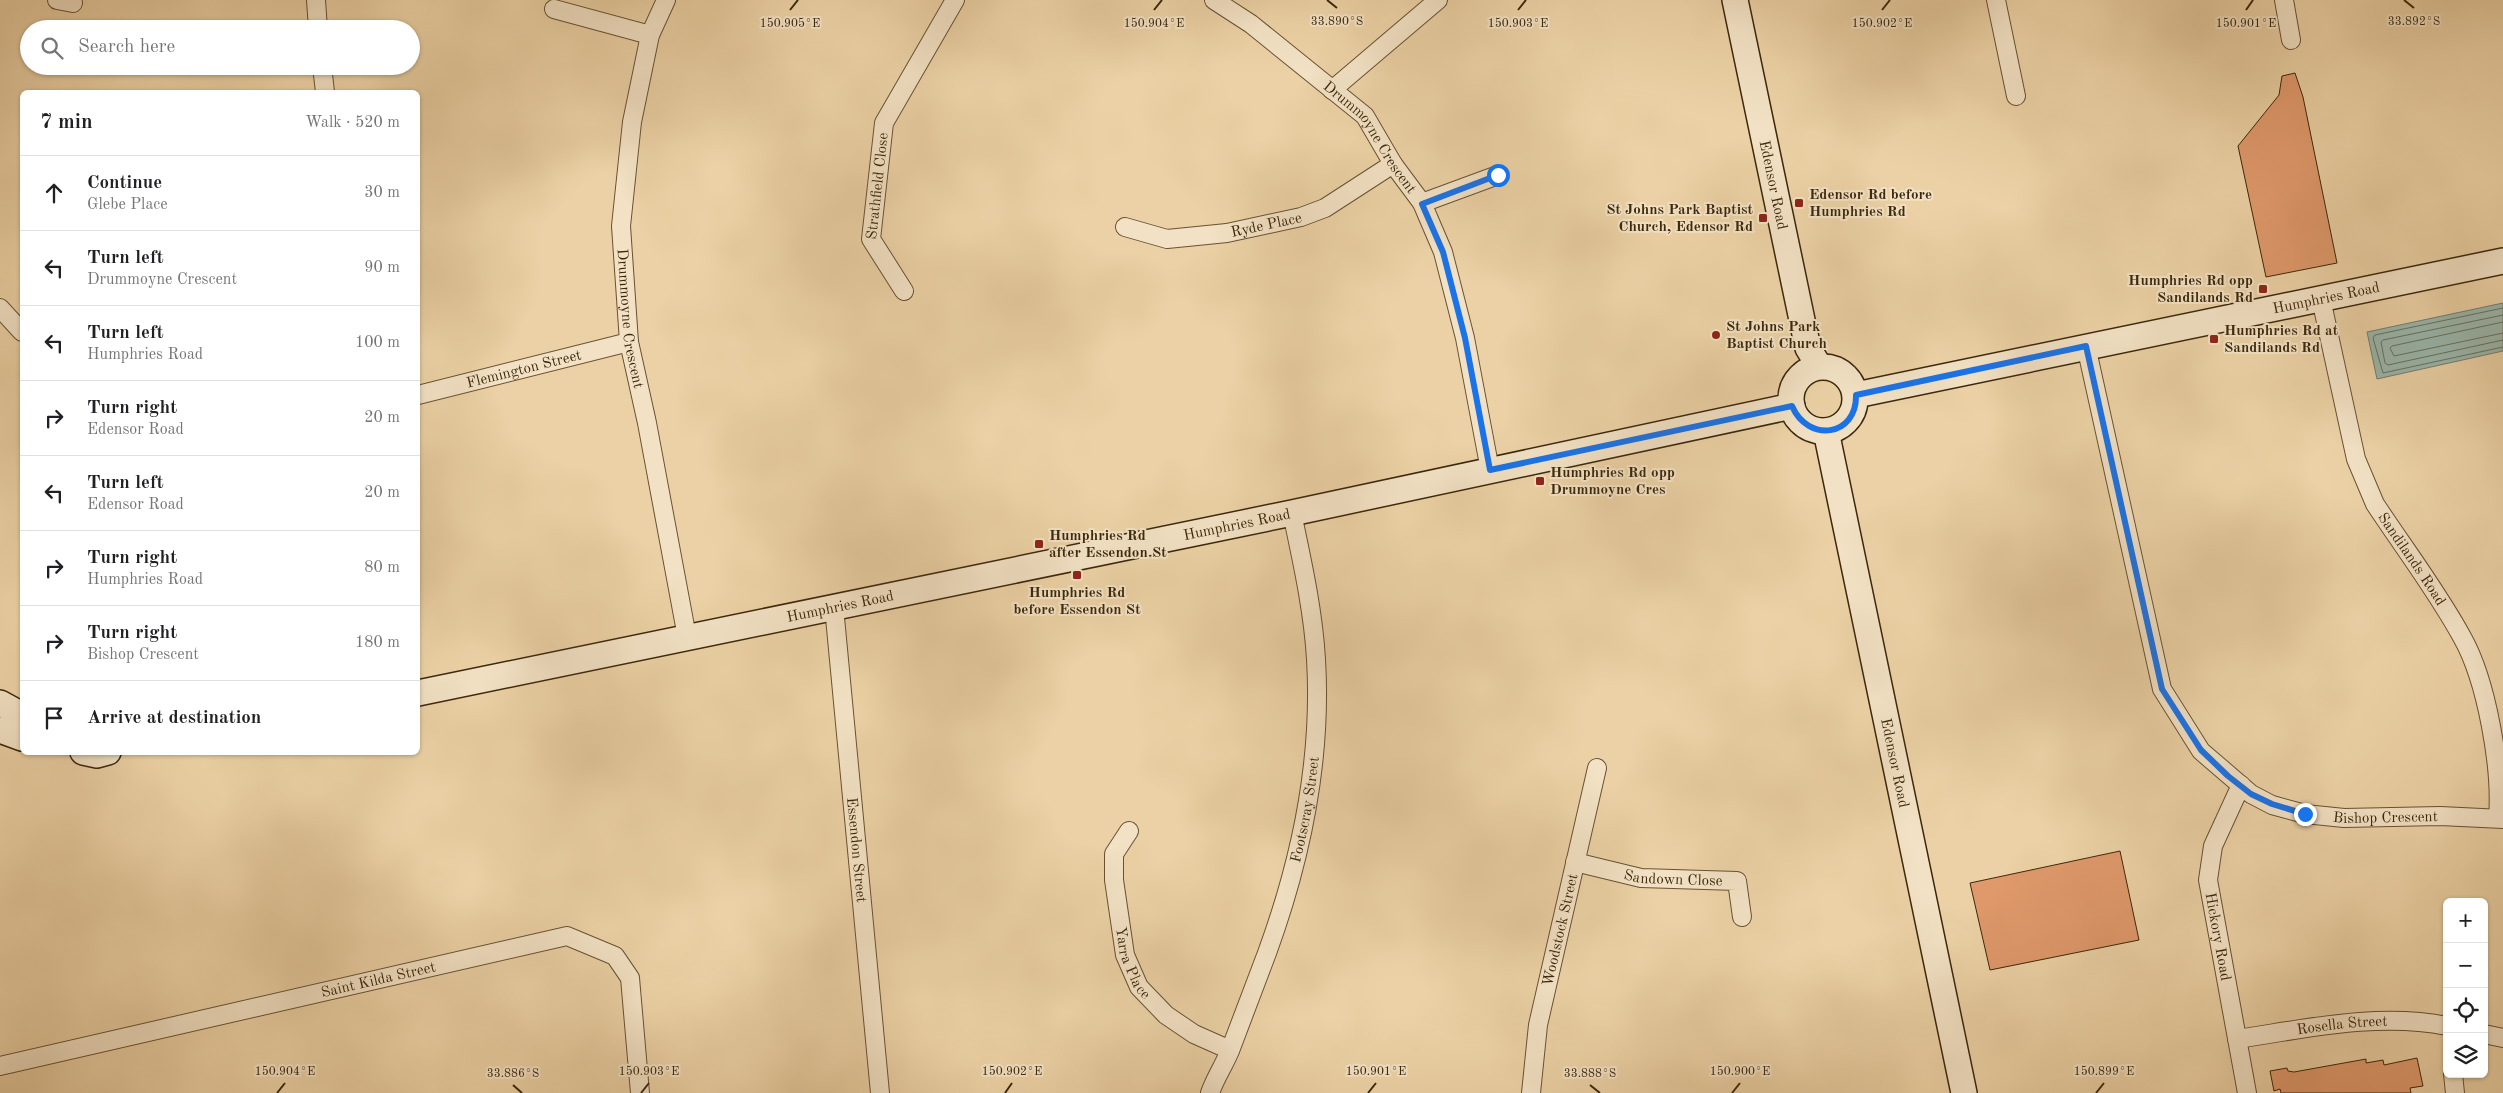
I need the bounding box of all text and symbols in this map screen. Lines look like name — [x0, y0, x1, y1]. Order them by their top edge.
text: 33.890°S — [1311, 16, 1363, 28]
text: 33.892°S — [2388, 16, 2440, 28]
text: 150.905°E — [760, 17, 820, 30]
text: 150.904°E — [1124, 17, 1184, 30]
text: 150.903°E — [1488, 17, 1548, 30]
text: 150.902°E — [1852, 17, 1912, 30]
text: 150.901°E — [2216, 17, 2276, 30]
search box — [20, 20, 420, 75]
icon: search — [38, 34, 66, 62]
text: Search here — [78, 38, 175, 57]
street label: Drummoyne Crescent — [1320, 79, 1418, 197]
text: 7 min — [40, 112, 93, 133]
text: Walk · 520 m — [305, 115, 400, 131]
street label: Strathfield Close — [865, 132, 892, 240]
street label: Edensor Road — [1756, 139, 1789, 232]
route start — [1487, 164, 1510, 187]
text: Continue — [87, 174, 162, 193]
icon: ahead — [40, 179, 68, 207]
text: 30 m — [364, 185, 400, 201]
place label: Edensor Rd before Humphries Rd — [1809, 188, 1932, 220]
text: Glebe Place — [87, 197, 168, 213]
marker: Edensor Rd before Humphries Rd — [1793, 197, 1805, 209]
place label: St Johns Park Baptist Church, Edensor Rd — [1606, 203, 1754, 235]
street label: Ryde Place — [1230, 211, 1303, 241]
marker: St Johns Park Baptist Church, Edensor Rd — [1757, 212, 1769, 224]
street label: Drummoyne Crescent — [614, 248, 645, 390]
text: Turn left — [87, 249, 164, 268]
icon: left — [40, 254, 68, 282]
text: 90 m — [364, 260, 400, 276]
text: Drummoyne Crescent — [87, 272, 237, 288]
place label: Humphries Rd opp Sandilands Rd — [2128, 274, 2253, 306]
street label: Humphries Road — [2271, 281, 2381, 318]
marker: Humphries Rd opp Sandilands Rd — [2257, 283, 2269, 295]
place label: St Johns Park Baptist Church — [1726, 320, 1827, 352]
text: Turn left — [87, 324, 164, 343]
place label: Humphries Rd at Sandilands Rd — [2224, 324, 2339, 356]
icon: left — [40, 329, 68, 357]
marker: St Johns Park Baptist Church — [1710, 329, 1722, 341]
marker: Humphries Rd at Sandilands Rd — [2208, 333, 2220, 345]
text: 100 m — [355, 335, 400, 351]
text: Humphries Road — [87, 347, 203, 363]
street label: Flemington Street — [465, 348, 583, 392]
text: Turn right — [87, 399, 177, 418]
icon: right — [40, 404, 68, 432]
text: 20 m — [364, 410, 400, 426]
text: Edensor Road — [87, 422, 184, 438]
place label: Humphries Rd opp Drummoyne Cres — [1550, 466, 1675, 498]
text: Turn left — [87, 474, 164, 493]
marker: Humphries Rd opp Drummoyne Cres — [1534, 475, 1546, 487]
icon: left — [40, 479, 68, 507]
text: 20 m — [364, 485, 400, 501]
text: Edensor Road — [87, 497, 184, 513]
street label: Humphries Road — [1182, 507, 1292, 544]
street label: Sandilands Road — [2374, 511, 2448, 609]
place label: Humphries Rd after Essendon St — [1049, 529, 1167, 561]
marker: Humphries Rd after Essendon St — [1033, 538, 1045, 550]
text: Turn right — [87, 549, 177, 568]
icon: right — [40, 554, 68, 582]
text: 80 m — [364, 560, 400, 576]
marker: Humphries Rd before Essendon St — [1071, 569, 1083, 581]
text: Humphries Road — [87, 572, 203, 588]
place label: Humphries Rd before Essendon St — [1013, 586, 1141, 618]
street label: Humphries Road — [786, 589, 896, 626]
text: Turn right — [87, 624, 177, 643]
icon: right — [40, 629, 68, 657]
text: 180 m — [355, 635, 400, 651]
text: Bishop Crescent — [87, 647, 199, 663]
icon: arrive — [40, 704, 68, 732]
text: Arrive at destination — [87, 709, 261, 728]
street label: Edensor Road — [1877, 717, 1910, 809]
street label: Footscray Street — [1289, 756, 1323, 864]
street label: Essendon Street — [843, 797, 868, 903]
route end — [2294, 803, 2317, 826]
street label: Bishop Crescent — [2332, 810, 2438, 827]
street label: Sandown Close — [1622, 868, 1723, 890]
street label: Woodstock Street — [1541, 872, 1581, 988]
street label: Hickory Road — [2201, 891, 2232, 982]
map controls — [2443, 898, 2488, 1078]
button: + — [2443, 898, 2488, 943]
street label: Yarra Place — [1112, 926, 1152, 1003]
button: − — [2443, 943, 2488, 988]
street label: Saint Kilda Street — [320, 960, 437, 1001]
button: locate — [2443, 988, 2488, 1033]
street label: Rosella Street — [2296, 1015, 2387, 1038]
button: layers — [2443, 1033, 2488, 1078]
text: 150.904°E — [255, 1065, 315, 1078]
text: 150.903°E — [619, 1065, 679, 1078]
text: 150.902°E — [982, 1065, 1042, 1078]
text: 150.901°E — [1346, 1065, 1406, 1078]
text: 150.900°E — [1710, 1065, 1770, 1078]
text: 150.899°E — [2074, 1065, 2134, 1078]
text: 33.886°S — [487, 1068, 539, 1080]
text: 33.888°S — [1564, 1068, 1616, 1080]

